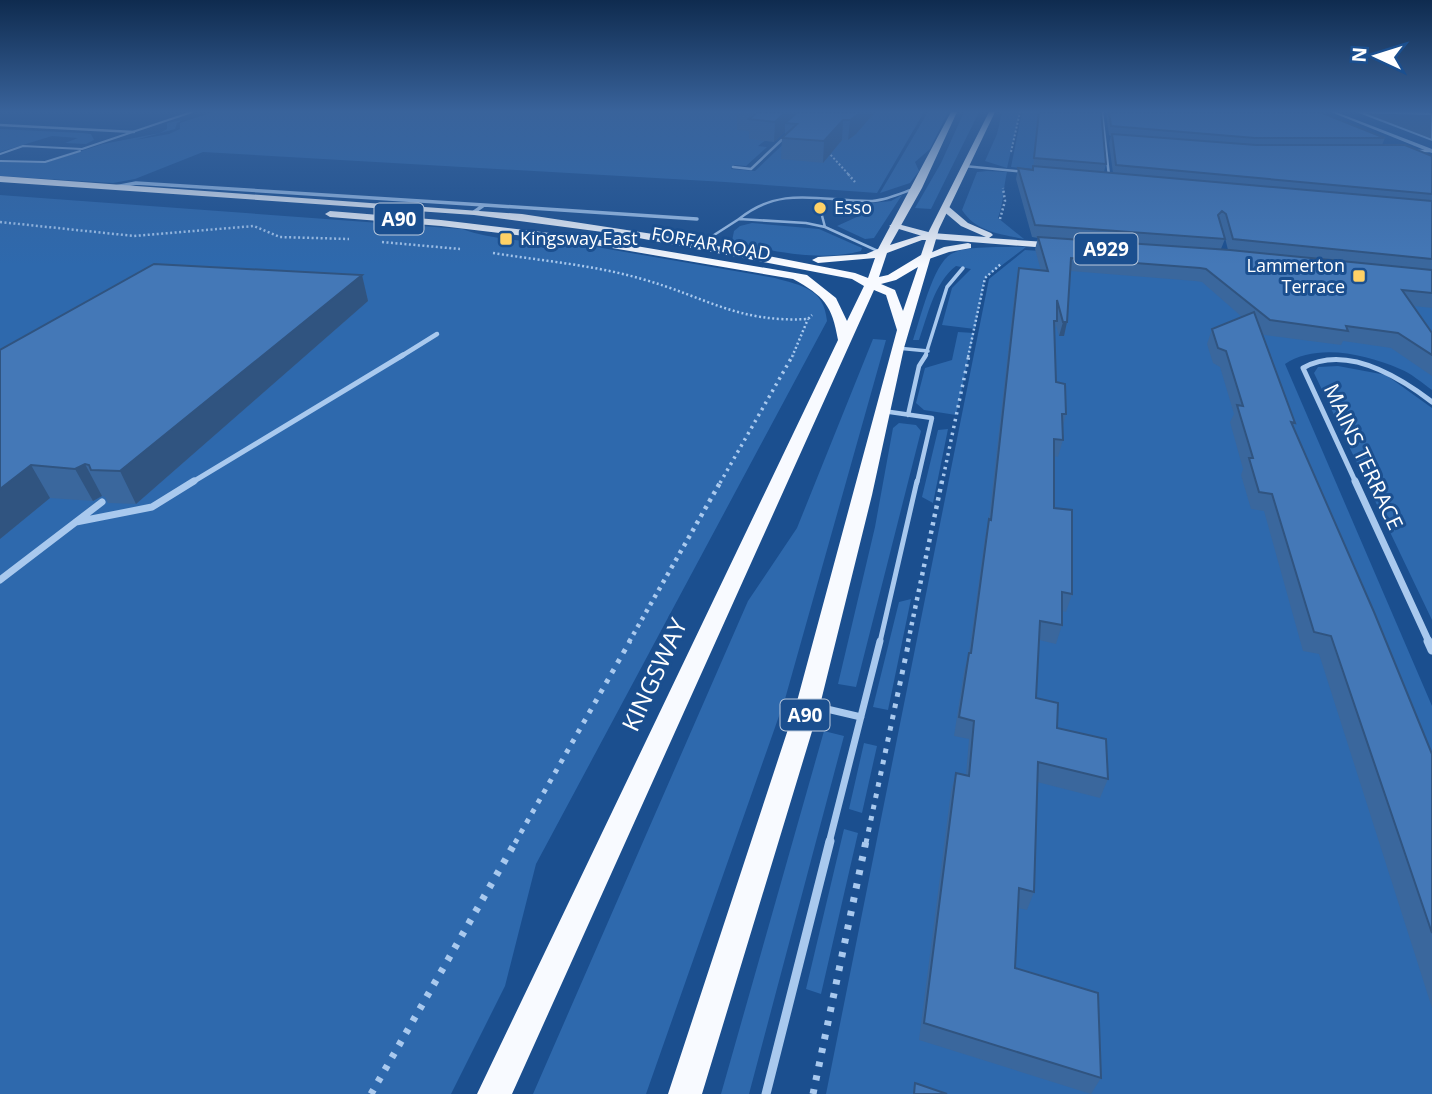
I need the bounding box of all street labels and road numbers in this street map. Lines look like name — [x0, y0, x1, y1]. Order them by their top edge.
road number: A90 — [374, 204, 424, 234]
street label: FORFAR ROAD — [650, 221, 773, 265]
road number: A929 — [1074, 233, 1138, 264]
street label: MAINS TERRACE — [1318, 379, 1410, 534]
street label: KINGSWAY — [613, 612, 694, 736]
road number: A90 — [780, 700, 830, 730]

